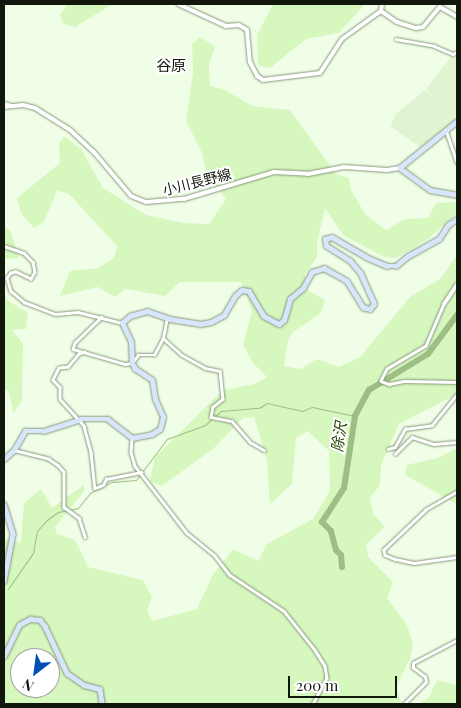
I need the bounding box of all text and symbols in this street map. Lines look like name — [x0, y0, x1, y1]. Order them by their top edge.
district label: 谷原 — [156, 57, 186, 75]
street label: 小川長野線 — [161, 165, 233, 199]
water label: 除沢 — [328, 421, 350, 453]
north arrow — [10, 648, 60, 698]
scale bar — [291, 666, 400, 698]
text: N — [19, 675, 37, 696]
text: 200 m — [296, 675, 338, 695]

